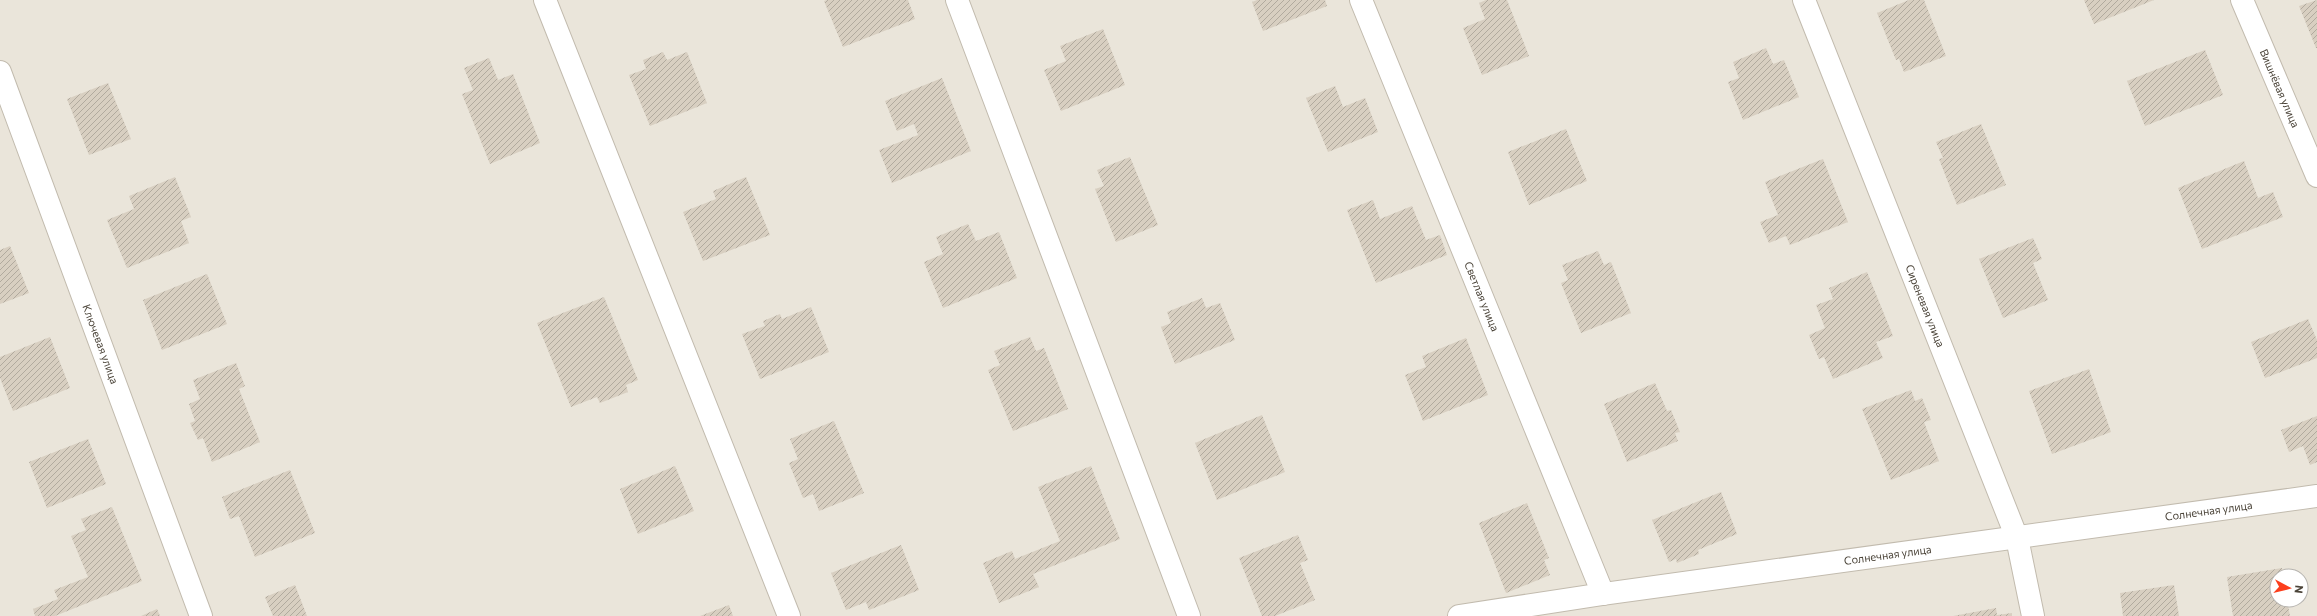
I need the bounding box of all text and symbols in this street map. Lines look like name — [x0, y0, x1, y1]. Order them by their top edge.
street label: Вишнёвая улица — [2258, 47, 2303, 129]
street label: Светлая улица — [1462, 259, 1502, 333]
street label: Сиреневая улица — [1903, 263, 1948, 349]
street label: Ключевая улица — [80, 302, 122, 386]
street label: Солнечная улица — [2164, 498, 2253, 523]
street label: Солнечная улица — [1843, 542, 1932, 567]
north arrow — [2269, 568, 2309, 608]
text: N — [2292, 584, 2306, 594]

